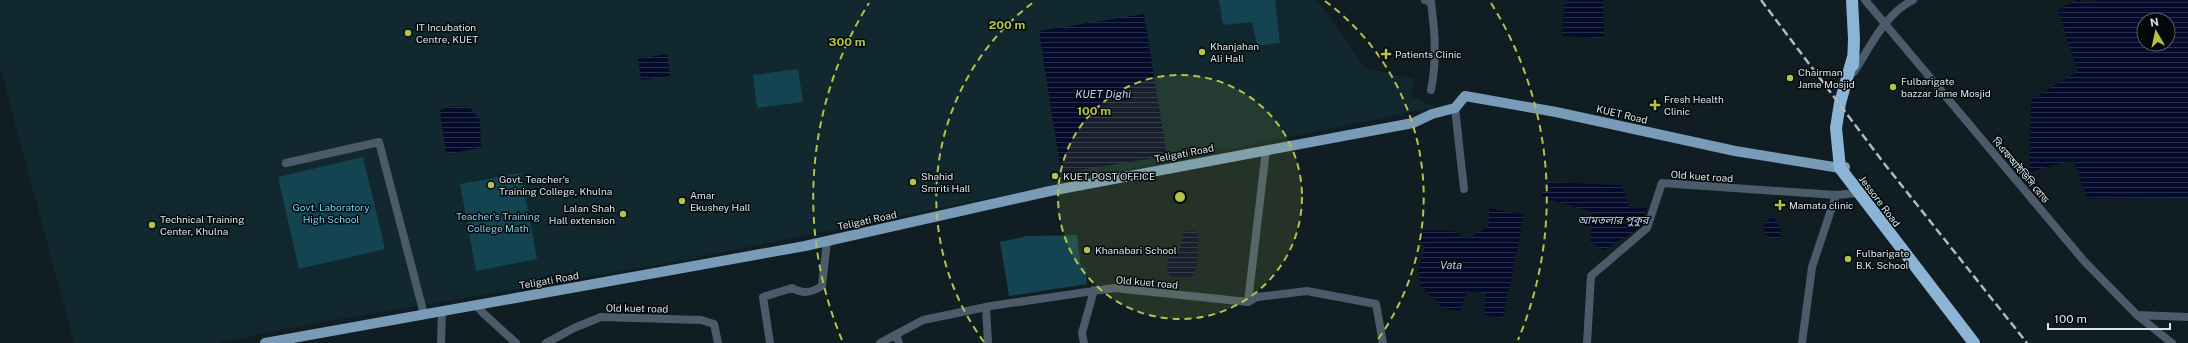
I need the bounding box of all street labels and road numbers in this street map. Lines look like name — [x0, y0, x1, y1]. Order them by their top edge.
street label: KUET Road — [1595, 102, 1649, 126]
street label: বিএফআইডিসি রোড — [1990, 134, 2052, 206]
street label: Teligati Road — [1153, 141, 1215, 165]
street label: Old kuet road — [1670, 168, 1734, 184]
street label: Jessore Road — [1857, 173, 1903, 229]
street label: Teligati Road — [836, 208, 898, 232]
street label: Teligati Road — [518, 269, 580, 291]
street label: Old kuet road — [1115, 273, 1179, 291]
street label: Old kuet road — [606, 301, 668, 315]

